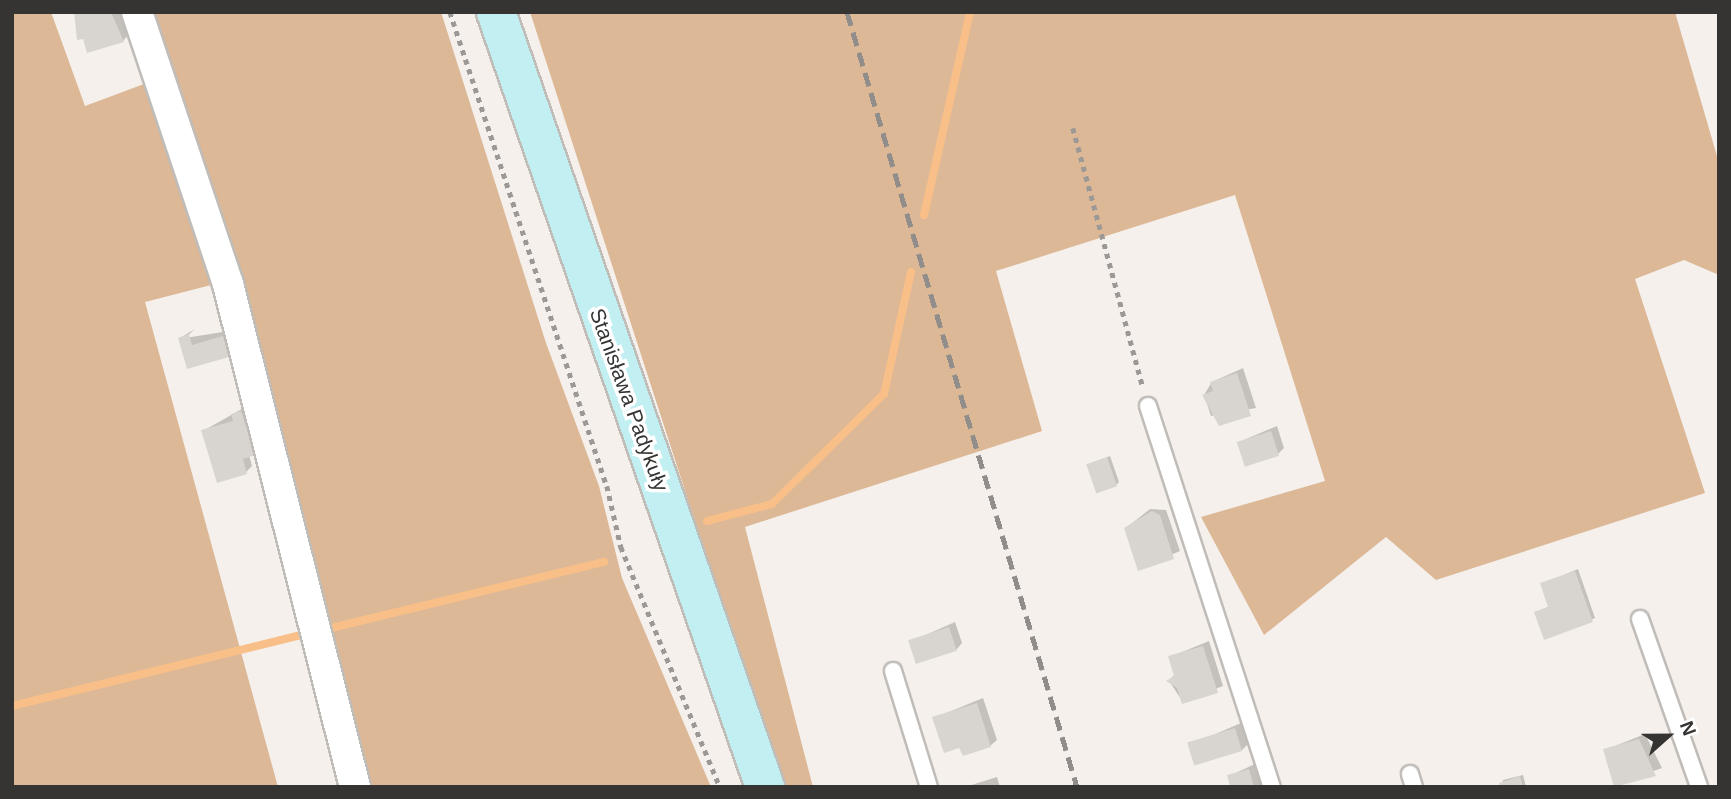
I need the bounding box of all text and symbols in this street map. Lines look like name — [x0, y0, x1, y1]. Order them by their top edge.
street label: Stanisława Padykuły — [584, 305, 674, 495]
north arrow — [1633, 701, 1703, 771]
text: N — [1676, 718, 1700, 738]

